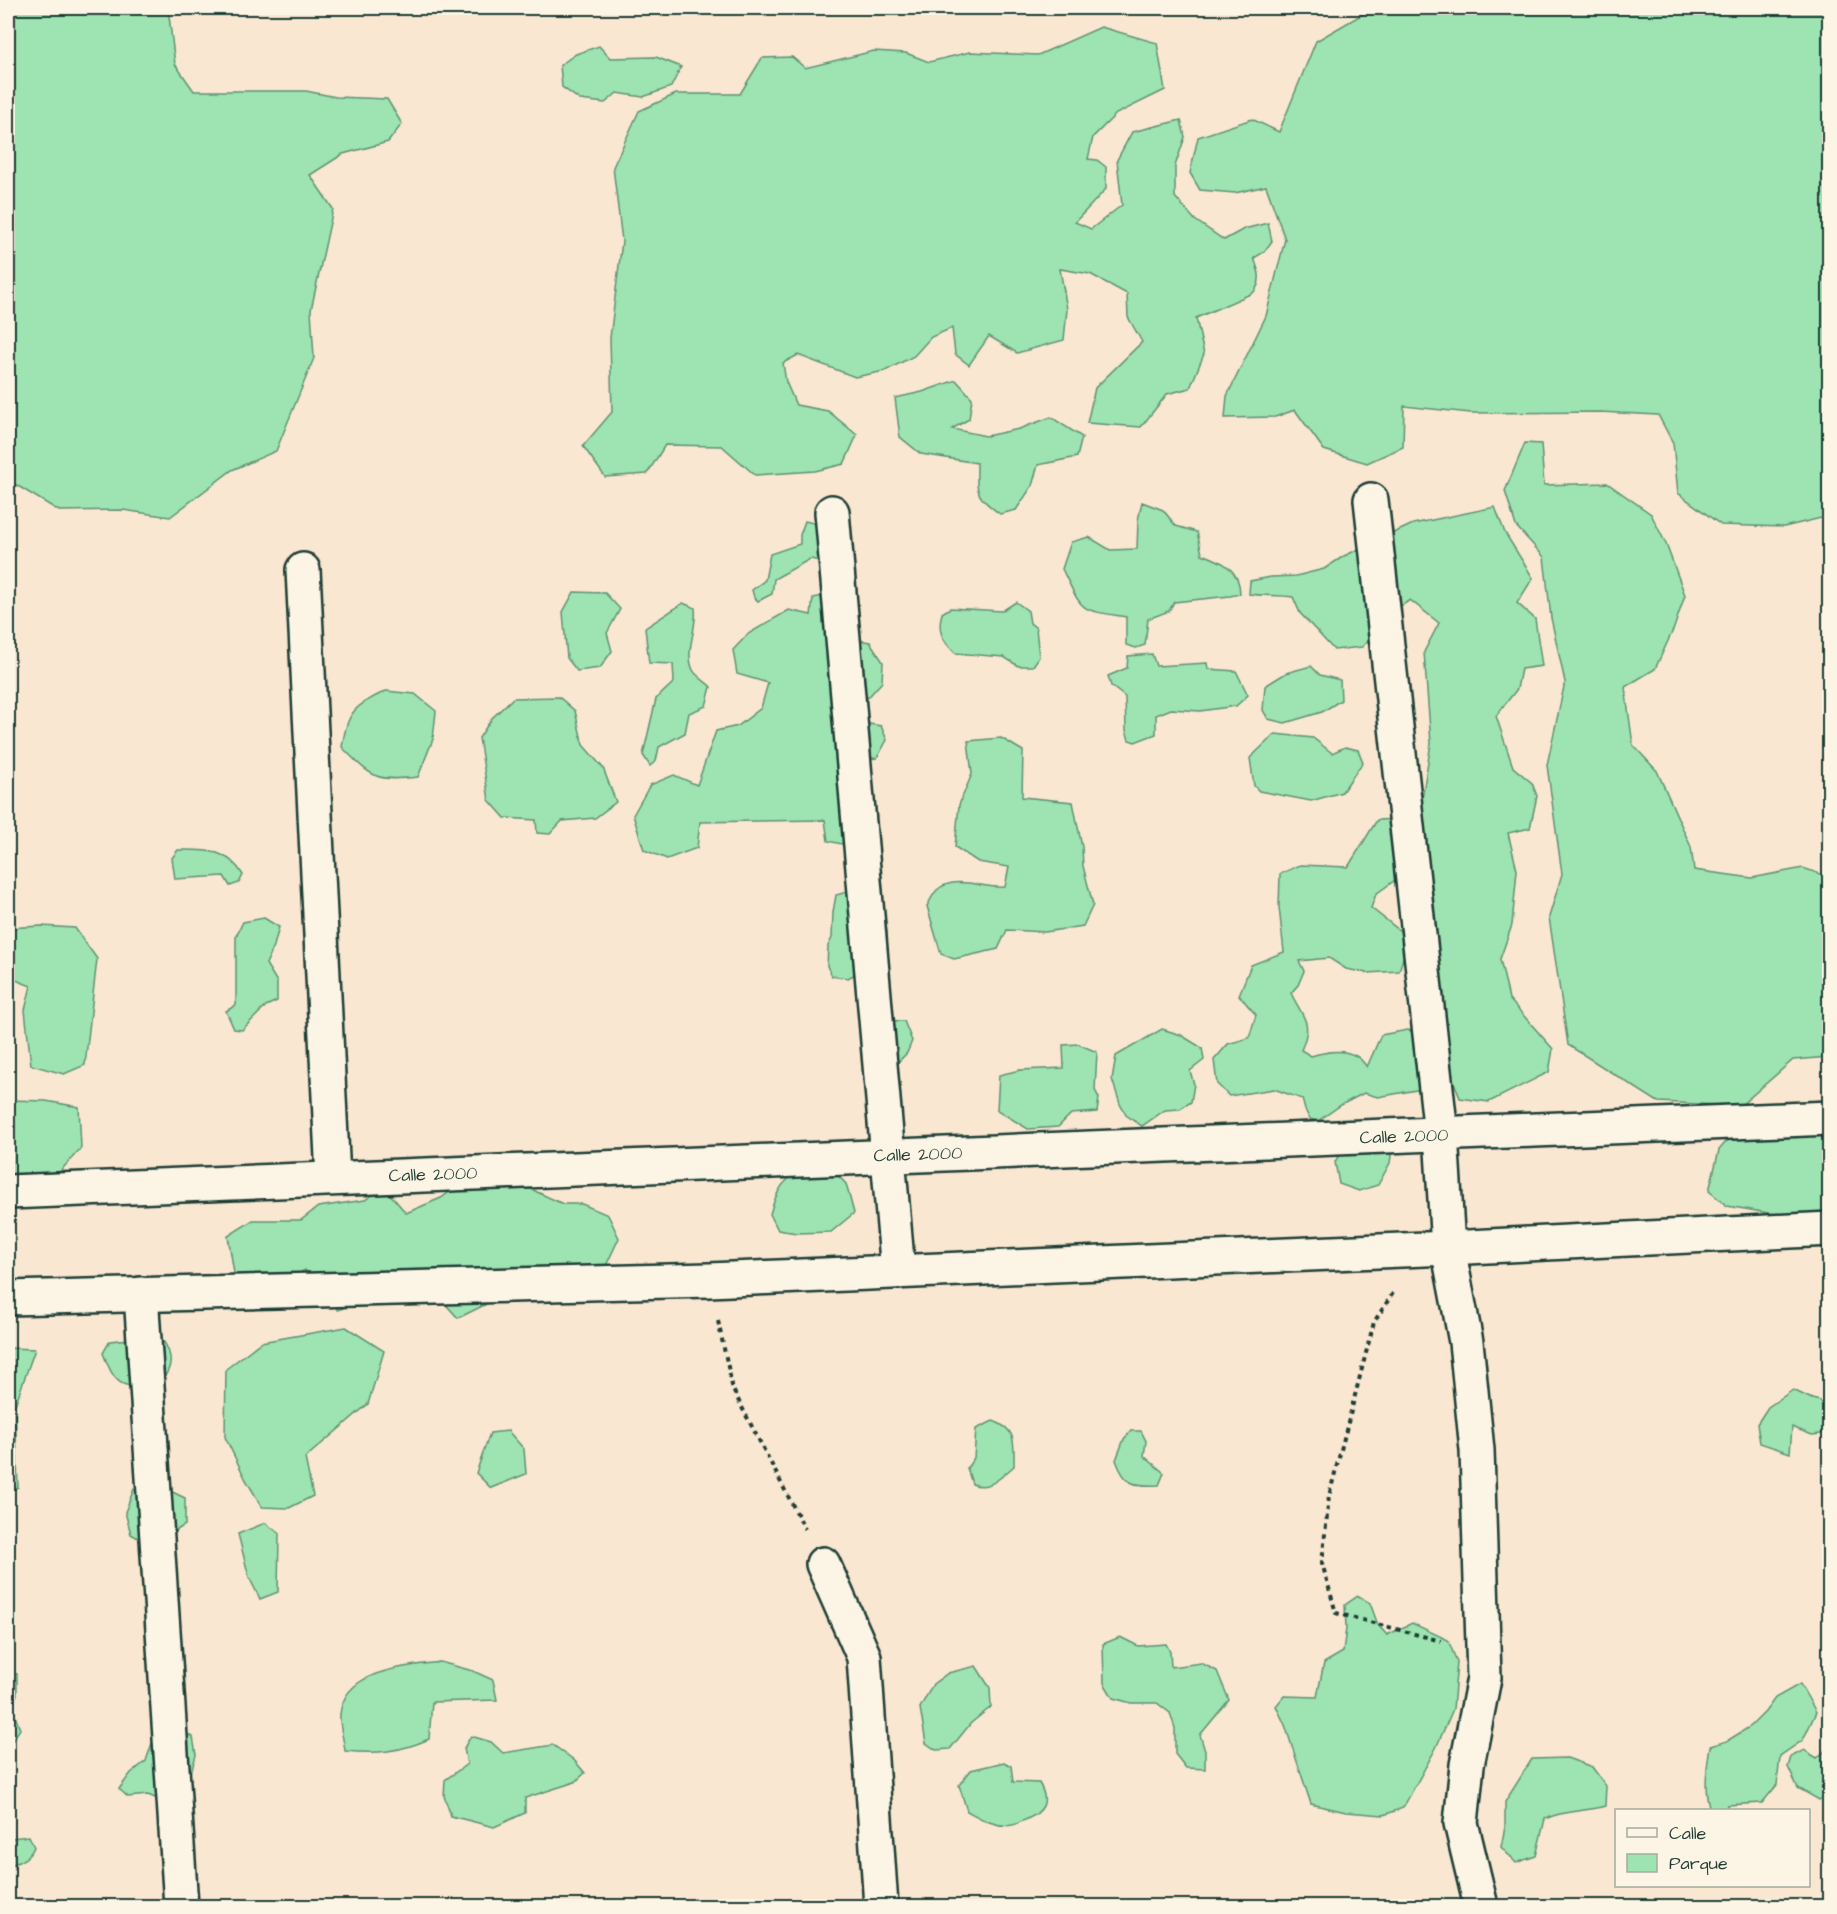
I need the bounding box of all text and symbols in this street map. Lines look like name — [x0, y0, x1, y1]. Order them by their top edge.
street label: Calle 2000 — [1359, 1122, 1449, 1151]
street label: Calle 2000 — [873, 1140, 963, 1169]
street label: Calle 2000 — [388, 1160, 478, 1189]
legend — [1615, 1809, 1810, 1887]
text: Calle — [1669, 1821, 1707, 1846]
text: Parque — [1669, 1851, 1728, 1876]

